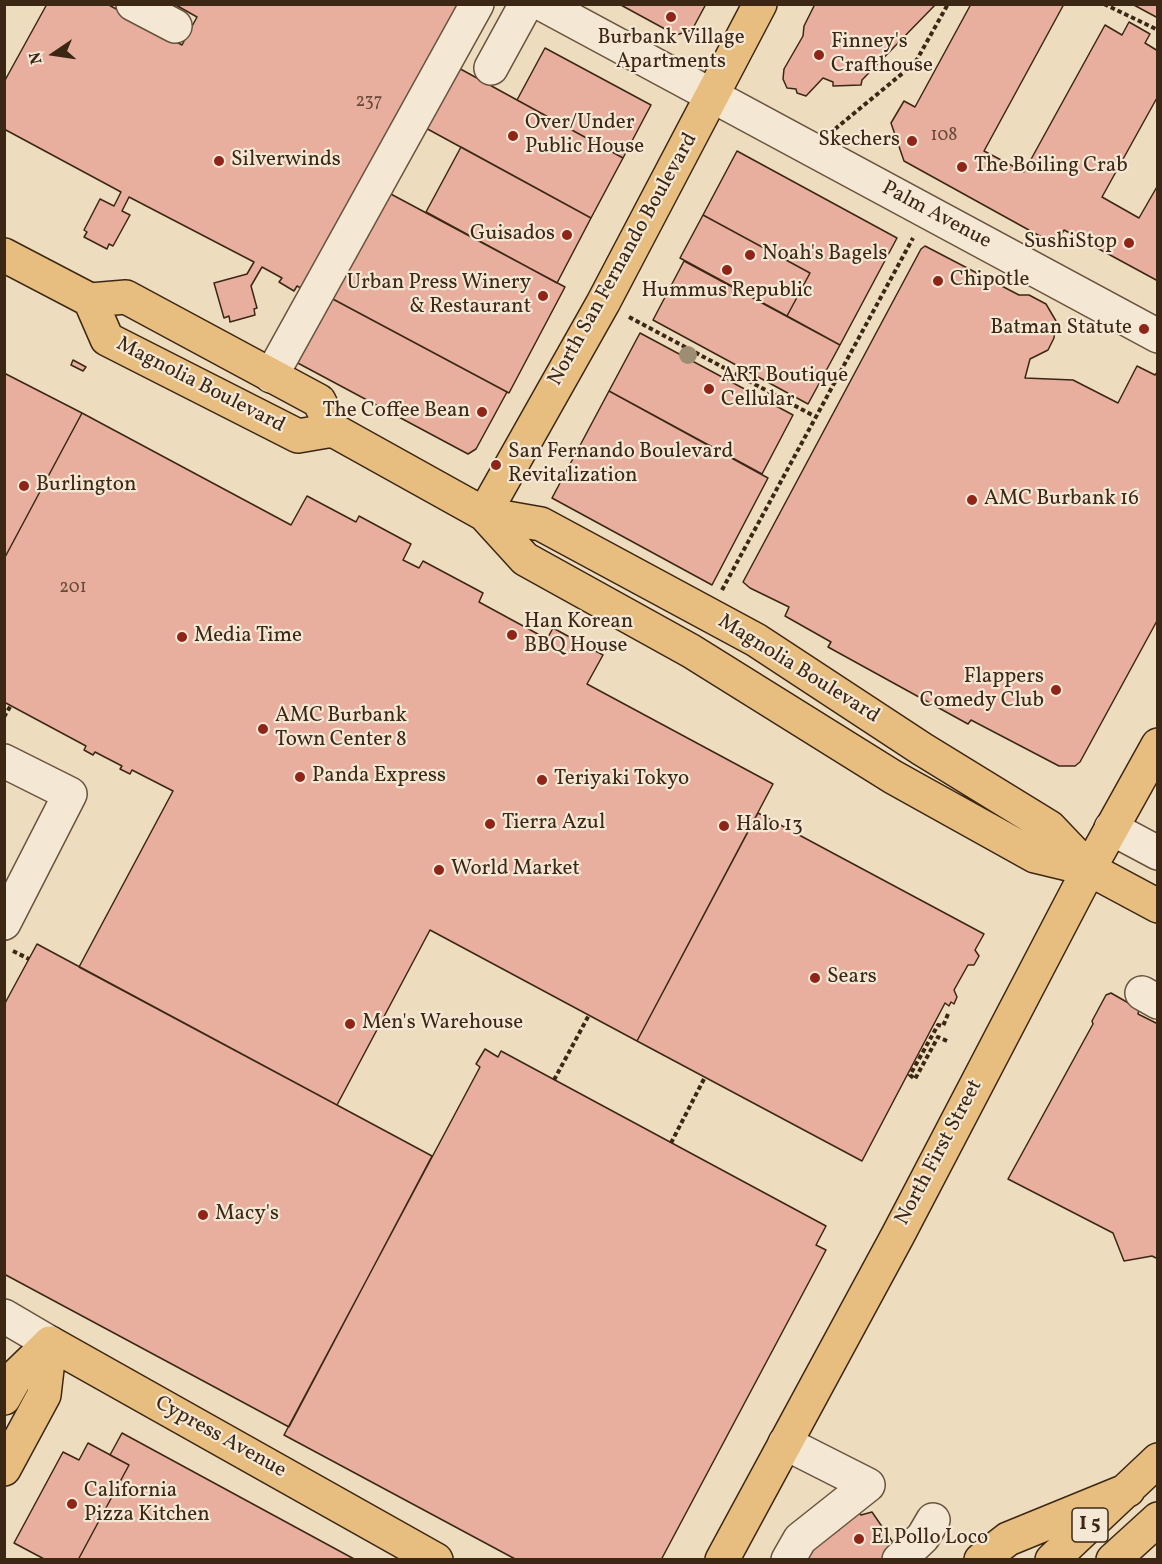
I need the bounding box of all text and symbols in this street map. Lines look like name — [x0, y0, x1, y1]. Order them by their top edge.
marker: Burbank Village Apartments — [664, 10, 678, 24]
north arrow — [24, 24, 84, 84]
place label: Burbank Village Apartments — [597, 26, 745, 76]
place label: Finney's Crafthouse — [831, 30, 933, 80]
marker: Finney's Crafthouse — [812, 48, 826, 62]
text: N — [24, 50, 48, 66]
house number: 237 — [355, 92, 383, 114]
place label: Over/Under Public House — [525, 111, 644, 161]
house number: 108 — [931, 126, 957, 148]
place label: Skechers — [818, 128, 900, 154]
marker: Over/Under Public House — [506, 129, 520, 143]
street label: North San Fernando Boulevard — [544, 129, 704, 391]
marker: Skechers — [905, 134, 919, 148]
place label: Silverwinds — [231, 148, 341, 174]
marker: Silverwinds — [212, 154, 226, 168]
place label: The Boiling Crab — [974, 154, 1128, 180]
marker: The Boiling Crab — [955, 160, 969, 174]
street label: Palm Avenue — [877, 177, 995, 255]
place label: Guisados — [470, 222, 555, 248]
marker: Guisados — [560, 228, 574, 242]
place label: SushiStop — [1024, 230, 1117, 256]
marker: SushiStop — [1122, 236, 1136, 250]
place label: Noah's Bagels — [762, 242, 888, 268]
marker: Noah's Bagels — [743, 248, 757, 262]
marker: Hummus Republic — [720, 263, 734, 277]
place label: Chipotle — [950, 268, 1029, 294]
place label: Urban Press Winery & Restaurant — [347, 271, 531, 321]
marker: Chipotle — [931, 274, 945, 288]
place label: Hummus Republic — [642, 279, 812, 305]
marker: Urban Press Winery & Restaurant — [536, 289, 550, 303]
place label: Batman Statute — [990, 316, 1132, 342]
marker: Batman Statute — [1137, 322, 1151, 336]
street label: Magnolia Boulevard — [112, 333, 288, 439]
place label: ART Boutique Cellular — [721, 364, 848, 414]
marker: ART Boutique Cellular — [702, 382, 716, 396]
place label: The Coffee Bean — [322, 399, 470, 425]
marker: The Coffee Bean — [475, 405, 489, 419]
place label: San Fernando Boulevard Revitalization — [508, 440, 733, 490]
marker: San Fernando Boulevard Revitalization — [489, 458, 503, 472]
place label: Burlington — [36, 473, 136, 499]
marker: Burlington — [17, 479, 31, 493]
place label: AMC Burbank 16 — [984, 487, 1139, 513]
marker: AMC Burbank 16 — [965, 493, 979, 507]
house number: 201 — [59, 578, 87, 600]
place label: Han Korean BBQ House — [524, 610, 633, 660]
street label: Magnolia Boulevard — [713, 610, 883, 730]
place label: Media Time — [194, 624, 302, 650]
marker: Han Korean BBQ House — [505, 628, 519, 642]
marker: Media Time — [175, 630, 189, 644]
place label: Flappers Comedy Club — [920, 665, 1044, 715]
marker: Flappers Comedy Club — [1049, 683, 1063, 697]
place label: AMC Burbank Town Center 8 — [275, 704, 407, 754]
marker: AMC Burbank Town Center 8 — [256, 722, 270, 736]
place label: Panda Express — [312, 764, 446, 790]
place label: Teriyaki Tokyo — [554, 767, 689, 793]
marker: Panda Express — [293, 770, 307, 784]
marker: Teriyaki Tokyo — [535, 773, 549, 787]
place label: Tierra Azul — [502, 811, 605, 837]
place label: Halo 13 — [736, 813, 803, 839]
marker: Tierra Azul — [483, 817, 497, 831]
marker: Halo 13 — [717, 819, 731, 833]
place label: World Market — [451, 857, 580, 883]
marker: World Market — [432, 863, 446, 877]
place label: Sears — [827, 965, 877, 991]
marker: Sears — [808, 971, 822, 985]
place label: Men's Warehouse — [362, 1011, 523, 1037]
marker: Men's Warehouse — [343, 1017, 357, 1031]
street label: North First Street — [891, 1076, 989, 1230]
place label: Macy's — [215, 1202, 279, 1228]
marker: Macy's — [196, 1208, 210, 1222]
street label: Cypress Avenue — [150, 1392, 290, 1484]
place label: California Pizza Kitchen — [84, 1479, 210, 1529]
marker: California Pizza Kitchen — [65, 1497, 79, 1511]
road number: I 5 — [1072, 1508, 1108, 1542]
place label: El Pollo Loco — [871, 1526, 988, 1552]
marker: El Pollo Loco — [852, 1532, 866, 1546]

